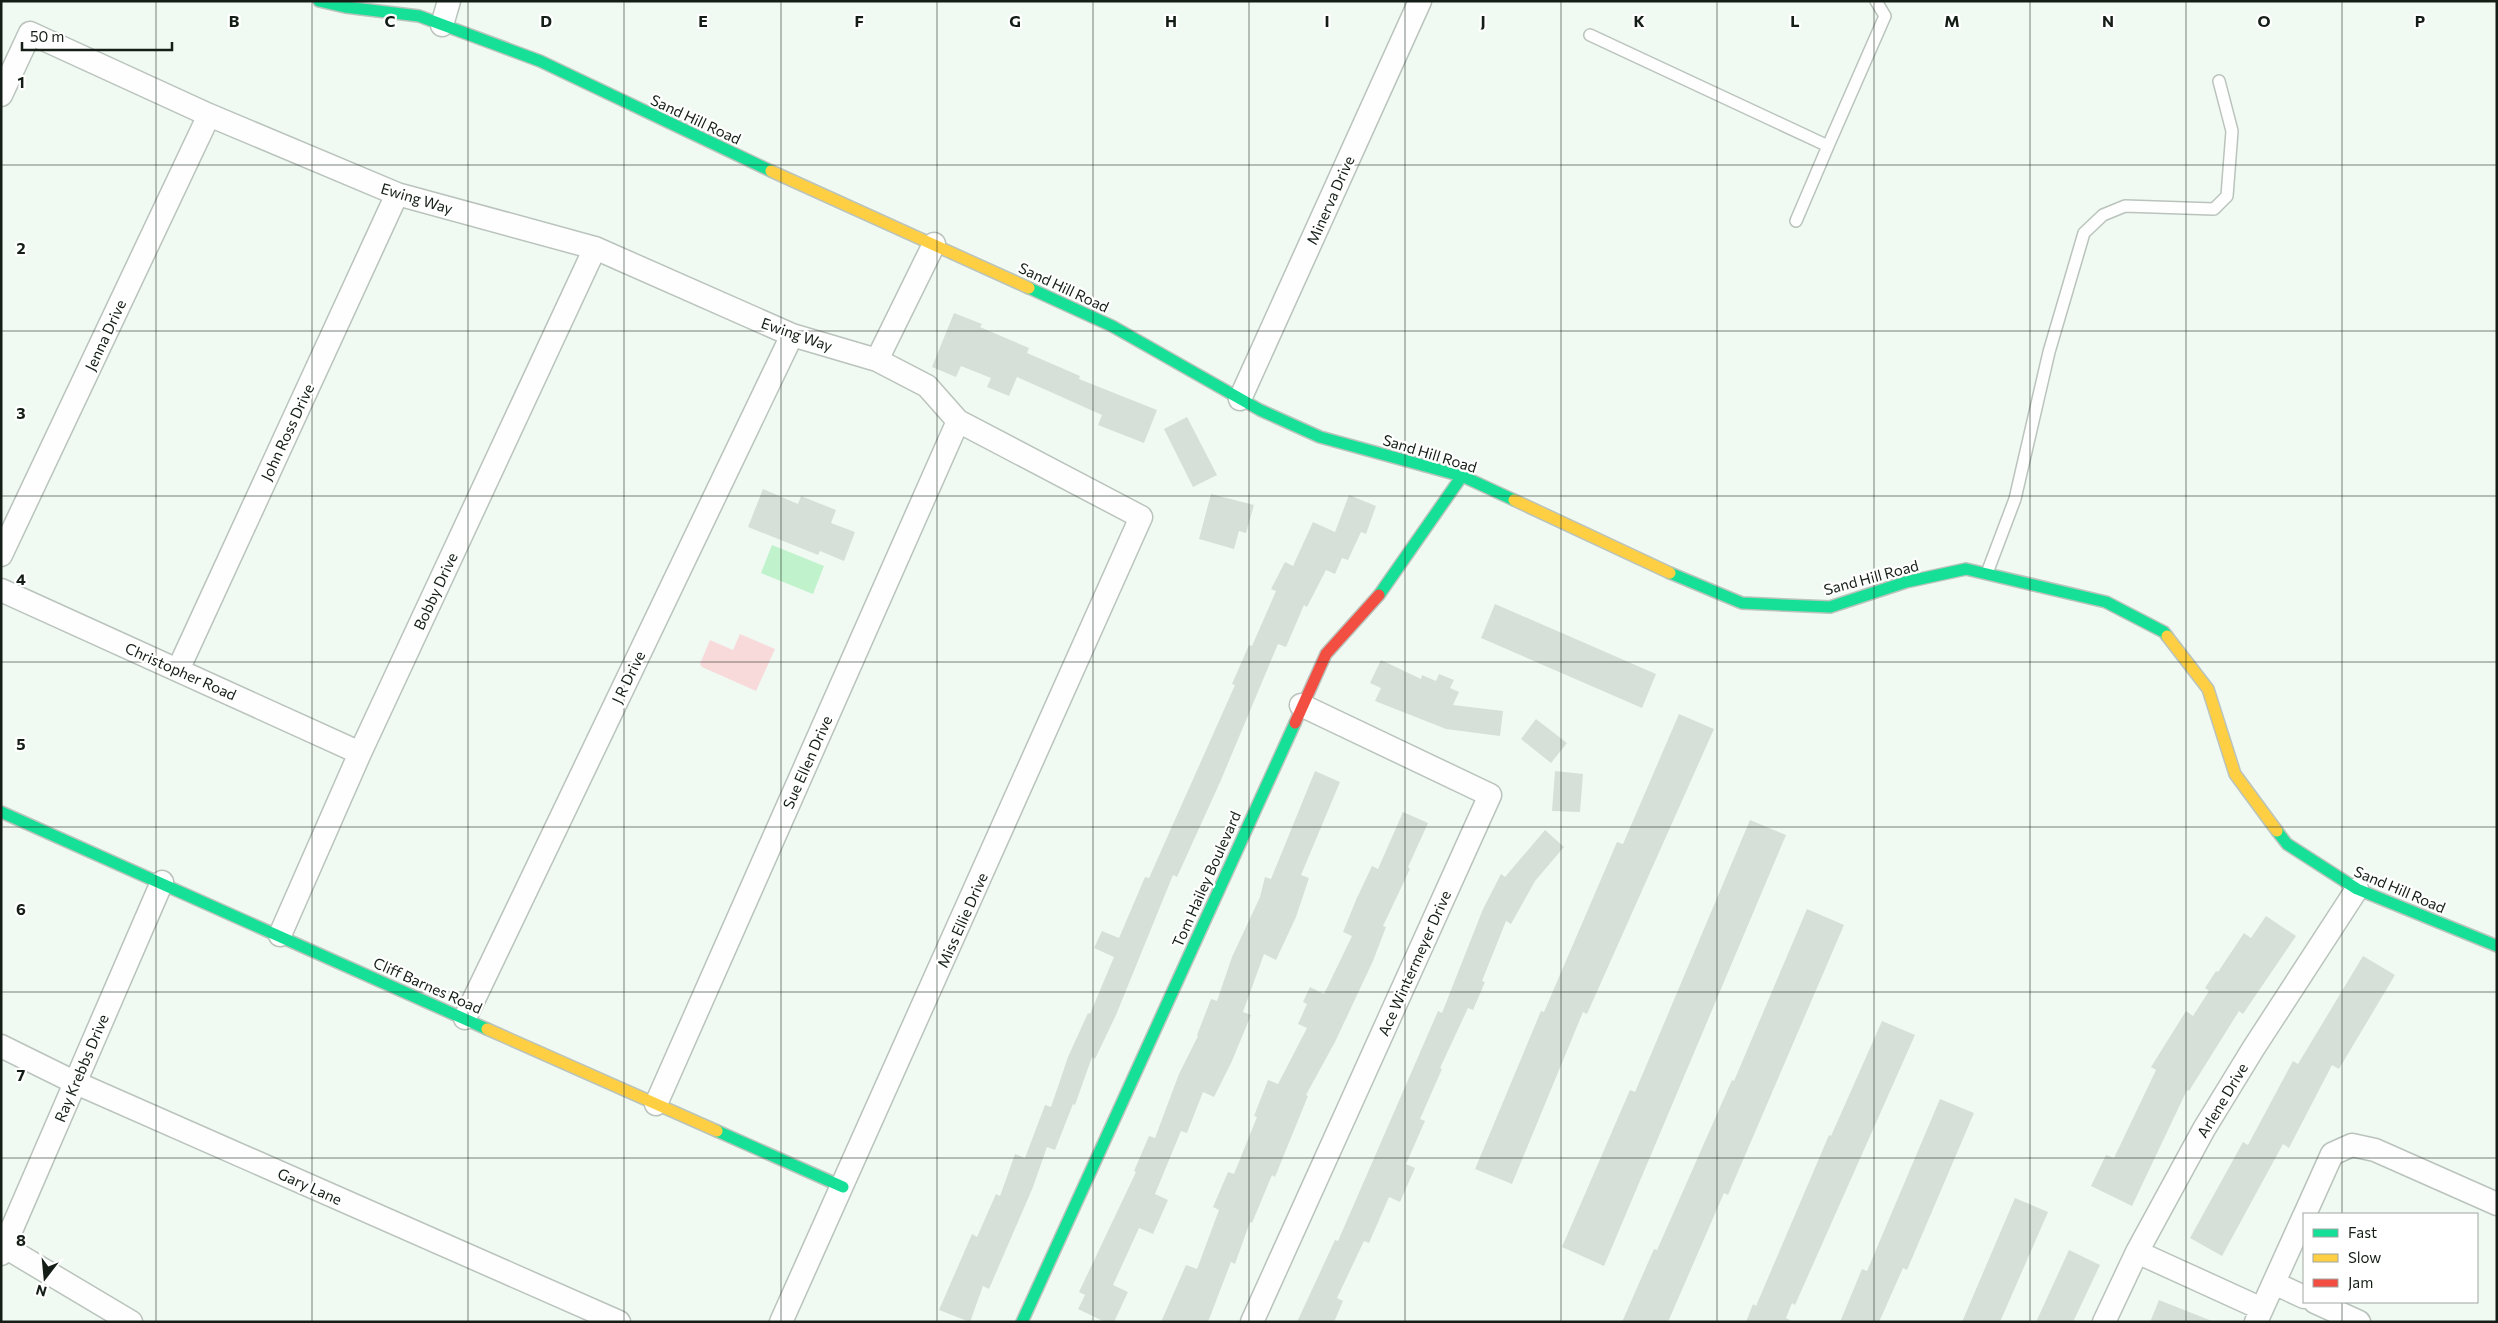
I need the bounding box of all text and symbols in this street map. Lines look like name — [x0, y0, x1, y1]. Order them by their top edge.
text: B — [229, 11, 240, 30]
text: C — [385, 11, 396, 30]
text: D — [540, 11, 552, 30]
text: E — [698, 11, 708, 30]
text: F — [854, 11, 864, 30]
text: G — [1009, 11, 1021, 30]
text: H — [1165, 11, 1177, 30]
text: I — [1324, 11, 1330, 30]
text: J — [1480, 11, 1486, 30]
text: K — [1633, 11, 1645, 30]
text: L — [1790, 11, 1800, 30]
text: M — [1944, 11, 1960, 30]
text: N — [2102, 11, 2114, 30]
text: O — [2257, 11, 2271, 30]
text: P — [2415, 11, 2425, 30]
scale bar — [22, 20, 172, 52]
text: 50 m — [30, 27, 64, 45]
text: 1 — [17, 72, 25, 91]
street label: Sand Hill Road — [648, 90, 744, 148]
street label: Minerva Drive — [1302, 153, 1358, 247]
street label: Ewing Way — [379, 179, 455, 218]
text: 2 — [16, 238, 26, 257]
street label: Sand Hill Road — [1016, 258, 1112, 316]
street label: Jenna Drive — [81, 296, 129, 373]
street label: Ewing Way — [759, 313, 835, 355]
street label: John Ross Drive — [257, 381, 317, 483]
text: 3 — [16, 403, 26, 422]
street label: Sand Hill Road — [1381, 430, 1479, 476]
street label: Bobby Drive — [409, 549, 461, 632]
street label: Sand Hill Road — [1822, 556, 1920, 598]
text: 4 — [16, 569, 26, 588]
street label: Christopher Road — [123, 638, 239, 704]
street label: J R Drive — [608, 648, 648, 706]
street label: Sue Ellen Drive — [778, 713, 836, 811]
text: 5 — [16, 734, 26, 753]
street label: Tom Hailey Boulevard — [1168, 808, 1244, 950]
street label: Sand Hill Road — [2352, 862, 2448, 916]
street label: Miss Ellie Drive — [933, 870, 991, 970]
street label: Ace Wintermeyer Drive — [1374, 887, 1454, 1038]
text: 6 — [16, 899, 26, 918]
street label: Cliff Barnes Road — [371, 953, 485, 1017]
street label: Ray Krebbs Drive — [50, 1011, 112, 1125]
street label: Arlene Drive — [2193, 1059, 2251, 1141]
text: 7 — [17, 1065, 26, 1084]
street label: Gary Lane — [275, 1164, 345, 1208]
legend — [2303, 1213, 2478, 1303]
text: Fast — [2348, 1223, 2377, 1241]
text: 8 — [16, 1230, 26, 1249]
text: Slow — [2348, 1248, 2381, 1266]
north arrow — [20, 1253, 70, 1303]
text: Jam — [2348, 1273, 2373, 1291]
text: N — [34, 1281, 49, 1301]

